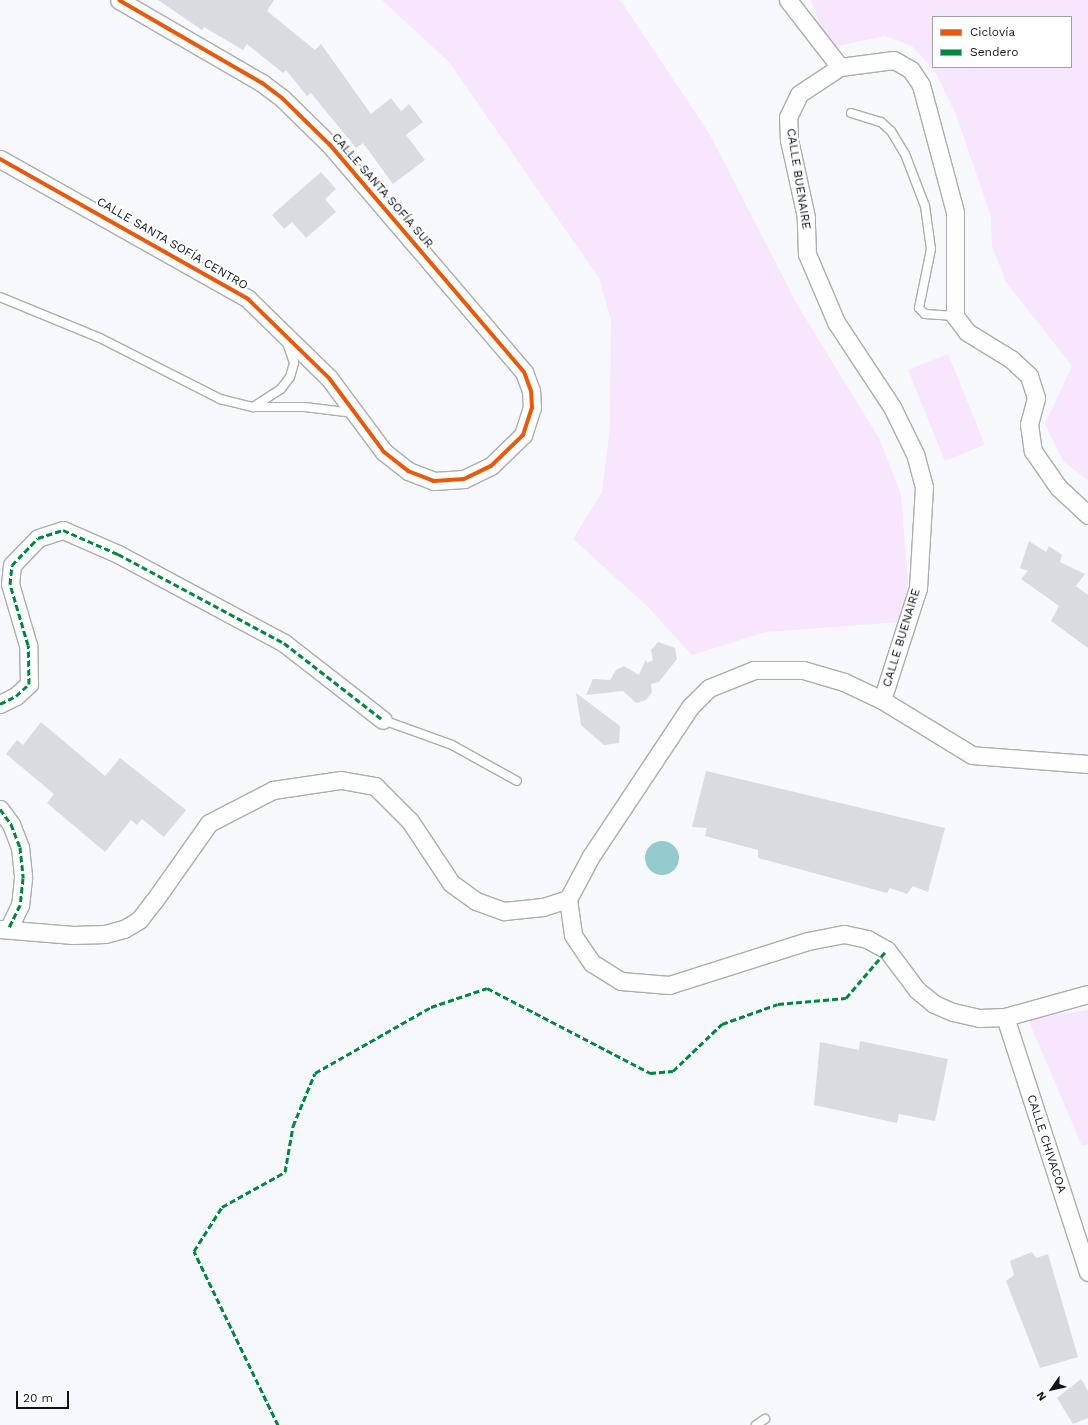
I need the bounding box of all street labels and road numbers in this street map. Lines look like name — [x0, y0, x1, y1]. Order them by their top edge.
street label: CALLE BUENAIRE — [783, 127, 813, 231]
street label: CALLE SANTA SOFÍA SUR — [328, 130, 436, 252]
street label: CALLE SANTA SOFÍA CENTRO — [93, 194, 251, 294]
street label: CALLE BUENAIRE — [880, 587, 924, 689]
street label: CALLE CHIVACOA — [1023, 1093, 1069, 1195]

